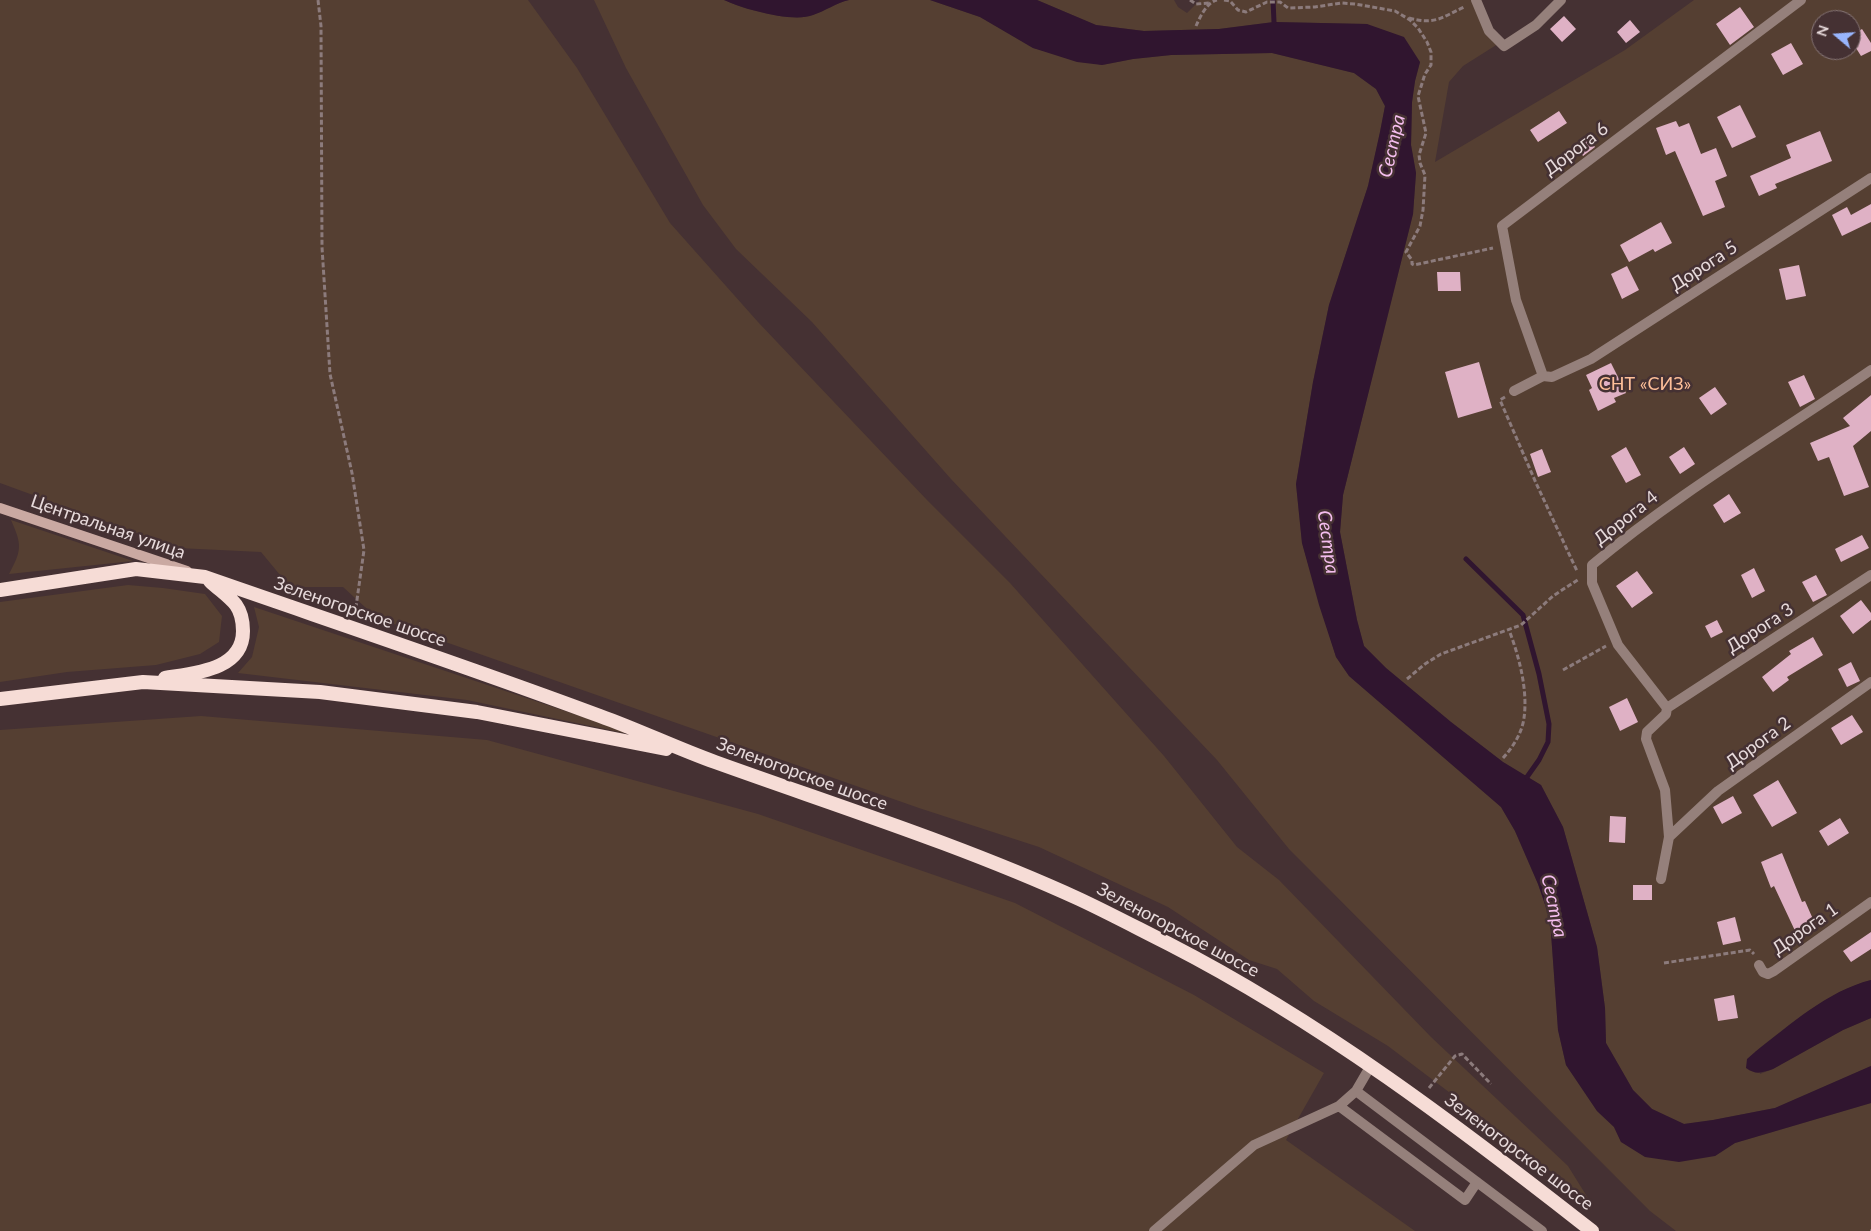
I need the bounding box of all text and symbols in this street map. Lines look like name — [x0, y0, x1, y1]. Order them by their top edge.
north arrow — [1811, 10, 1861, 60]
text: N — [1812, 23, 1832, 38]
water label: Сестра — [1374, 112, 1410, 180]
street label: Дорога 6 — [1539, 118, 1613, 180]
street label: Дорога 5 — [1666, 236, 1742, 296]
park label: СНТ «СИЗ» — [1599, 373, 1691, 395]
street label: Дорога 4 — [1590, 486, 1662, 550]
street label: Центральная улица — [28, 490, 188, 564]
water label: Сестра — [1312, 509, 1344, 575]
street label: Зеленогорское шоссе — [271, 572, 449, 652]
street label: Дорога 3 — [1722, 598, 1798, 658]
street label: Дорога 2 — [1721, 712, 1795, 774]
street label: Зеленогорское шоссе — [713, 733, 891, 815]
water label: Сестра — [1536, 872, 1572, 940]
street label: Зеленогорское шоссе — [1093, 878, 1263, 982]
street label: Дорога 1 — [1768, 899, 1842, 959]
street label: Зеленогорское шоссе — [1440, 1089, 1598, 1215]

